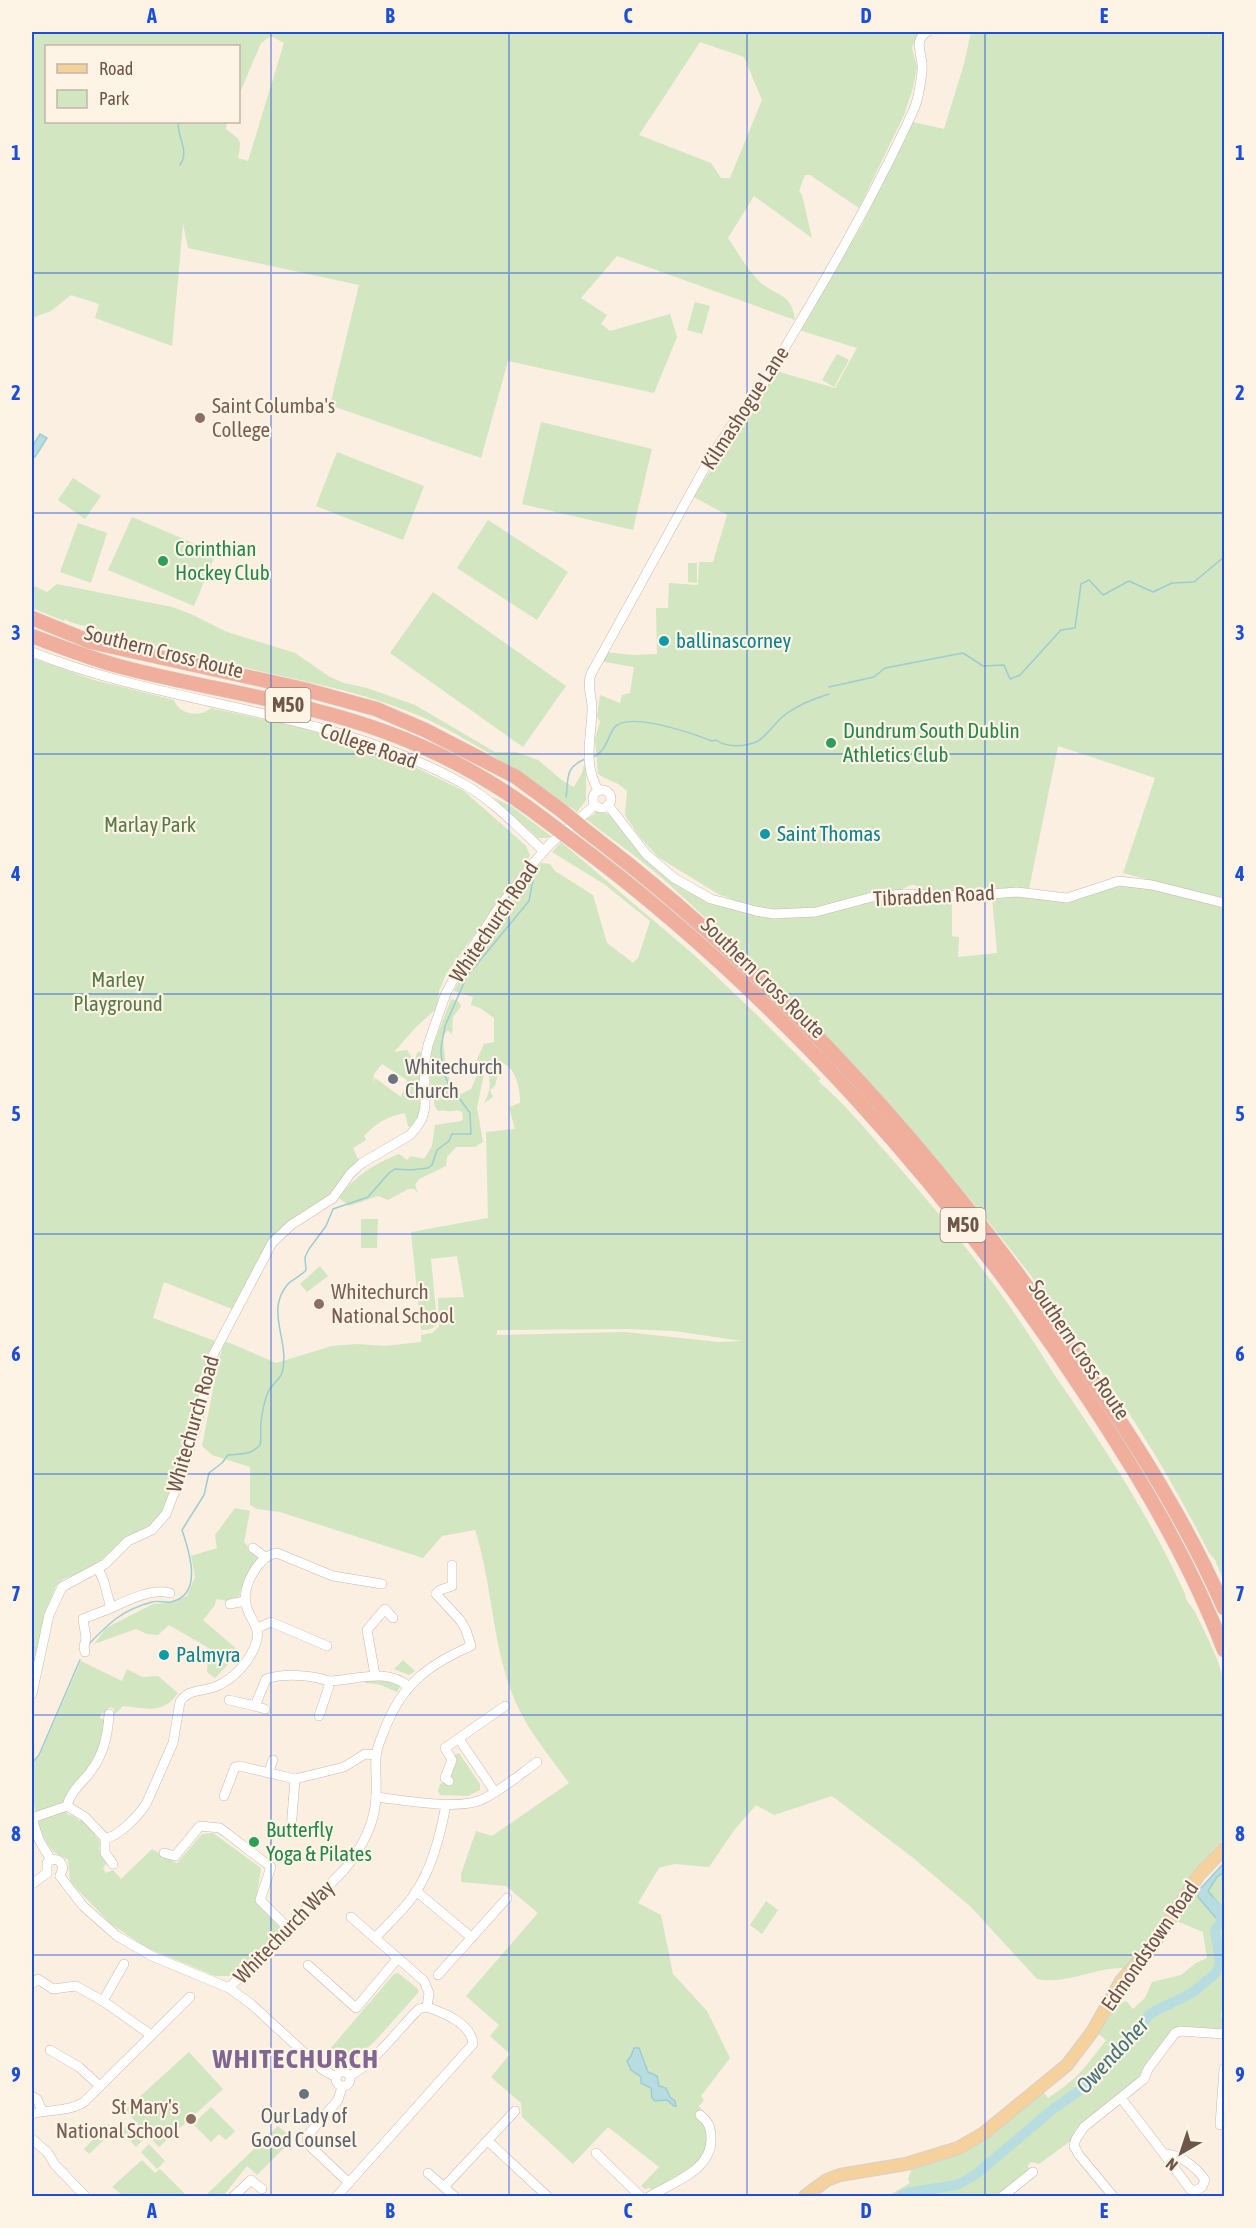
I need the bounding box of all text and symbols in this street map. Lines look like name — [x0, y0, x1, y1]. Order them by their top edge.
text: A — [146, 4, 157, 27]
text: B — [385, 4, 395, 27]
text: C — [624, 4, 633, 27]
text: D — [860, 4, 872, 27]
text: E — [1100, 4, 1109, 27]
legend — [45, 45, 240, 123]
text: Road — [99, 58, 133, 79]
text: Park — [99, 88, 129, 109]
text: 1 — [11, 141, 21, 164]
text: 1 — [1235, 141, 1245, 164]
street label: Kilmashogue Lane — [695, 341, 793, 474]
text: 2 — [11, 381, 21, 404]
text: 2 — [1235, 381, 1245, 404]
place label: Saint Columba's College — [212, 393, 335, 441]
marker: Saint Columba's College — [193, 411, 207, 425]
place label: Corinthian Hockey Club — [175, 536, 270, 584]
marker: Corinthian Hockey Club — [156, 554, 170, 568]
street label: Southern Cross Route — [82, 620, 246, 682]
text: 3 — [11, 621, 21, 644]
text: 3 — [1235, 621, 1245, 644]
place label: ballinascorney — [676, 628, 791, 652]
marker: ballinascorney — [657, 634, 671, 648]
road number: M50 — [266, 688, 310, 722]
street label: College Road — [318, 717, 421, 773]
place label: Dundrum South Dublin Athletics Club — [843, 718, 1020, 766]
marker: Dundrum South Dublin Athletics Club — [824, 736, 838, 750]
park label: Marlay Park — [104, 812, 196, 836]
place label: Saint Thomas — [777, 821, 881, 845]
marker: Saint Thomas — [758, 827, 772, 841]
street label: Whitechurch Road — [444, 856, 542, 986]
text: 4 — [10, 862, 21, 885]
text: 4 — [1234, 862, 1245, 885]
street label: Tibradden Road — [873, 880, 995, 910]
street label: Southern Cross Route — [697, 912, 831, 1043]
park label: Marley Playground — [73, 967, 163, 1015]
place label: Whitechurch Church — [405, 1054, 503, 1102]
marker: Whitechurch Church — [386, 1072, 400, 1086]
text: 5 — [11, 1102, 21, 1125]
text: 5 — [1235, 1102, 1245, 1125]
road number: M50 — [940, 1208, 986, 1242]
street label: Southern Cross Route — [1024, 1275, 1135, 1424]
place label: Whitechurch National School — [331, 1279, 455, 1327]
marker: Whitechurch National School — [312, 1297, 326, 1311]
text: 6 — [11, 1342, 21, 1365]
text: 6 — [1235, 1342, 1245, 1365]
street label: Whitechurch Road — [161, 1353, 223, 1495]
text: 7 — [11, 1582, 21, 1605]
text: 7 — [1235, 1582, 1245, 1605]
place label: Palmyra — [176, 1642, 241, 1666]
marker: Palmyra — [157, 1648, 171, 1662]
place label: Butterfly Yoga & Pilates — [266, 1817, 372, 1865]
text: 8 — [11, 1822, 21, 1845]
text: 8 — [1235, 1822, 1245, 1845]
marker: Butterfly Yoga & Pilates — [247, 1835, 261, 1849]
street label: Whitechurch Way — [228, 1875, 339, 1988]
street label: Edmondstown Road — [1096, 1876, 1203, 2015]
water label: Owendoher — [1070, 2011, 1155, 2098]
district label: WHITECHURCH — [212, 2043, 379, 2074]
text: 9 — [11, 2063, 21, 2086]
text: 9 — [1235, 2063, 1245, 2086]
marker: Our Lady of Good Counsel — [297, 2087, 311, 2101]
place label: St Mary's National School — [56, 2094, 179, 2142]
place label: Our Lady of Good Counsel — [251, 2103, 357, 2151]
marker: St Mary's National School — [184, 2112, 198, 2126]
north arrow — [1151, 2123, 1211, 2183]
text: N — [1162, 2155, 1181, 2175]
text: A — [146, 2199, 157, 2222]
text: B — [385, 2199, 395, 2222]
text: C — [624, 2199, 633, 2222]
text: D — [860, 2199, 872, 2222]
text: E — [1100, 2199, 1109, 2222]

